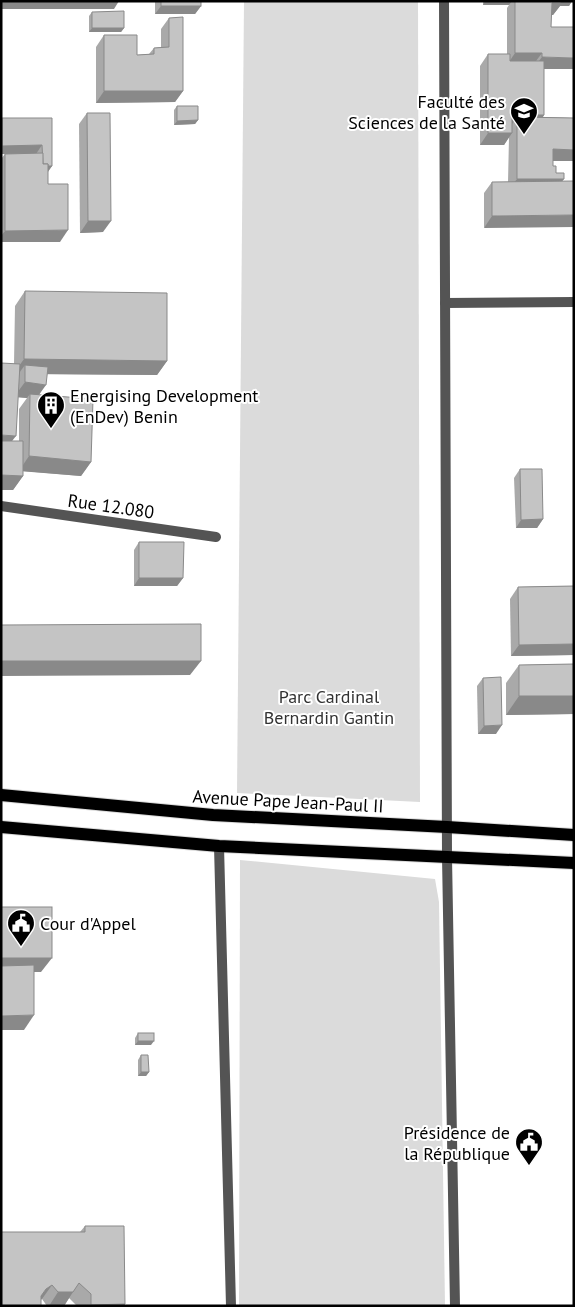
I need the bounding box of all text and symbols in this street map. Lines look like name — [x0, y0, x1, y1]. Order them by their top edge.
place label: Faculté des Sciences de la Santé — [348, 90, 505, 134]
school or university icon: Faculté des Sciences de la Santé — [509, 96, 539, 135]
place label: Energising Development (EnDev) Benin — [70, 384, 258, 428]
building icon: Energising Development (EnDev) Benin — [36, 390, 66, 429]
street label: Rue 12.080 — [66, 489, 156, 523]
park label: Parc Cardinal Bernardin Gantin — [264, 685, 394, 729]
street label: Avenue Pape Jean-Paul II — [192, 785, 384, 817]
public building icon: Cour d'Appel — [6, 908, 36, 947]
place label: Cour d'Appel — [40, 912, 136, 935]
place label: Présidence de la République — [404, 1121, 510, 1165]
public building icon: Présidence de la République — [514, 1127, 544, 1166]

